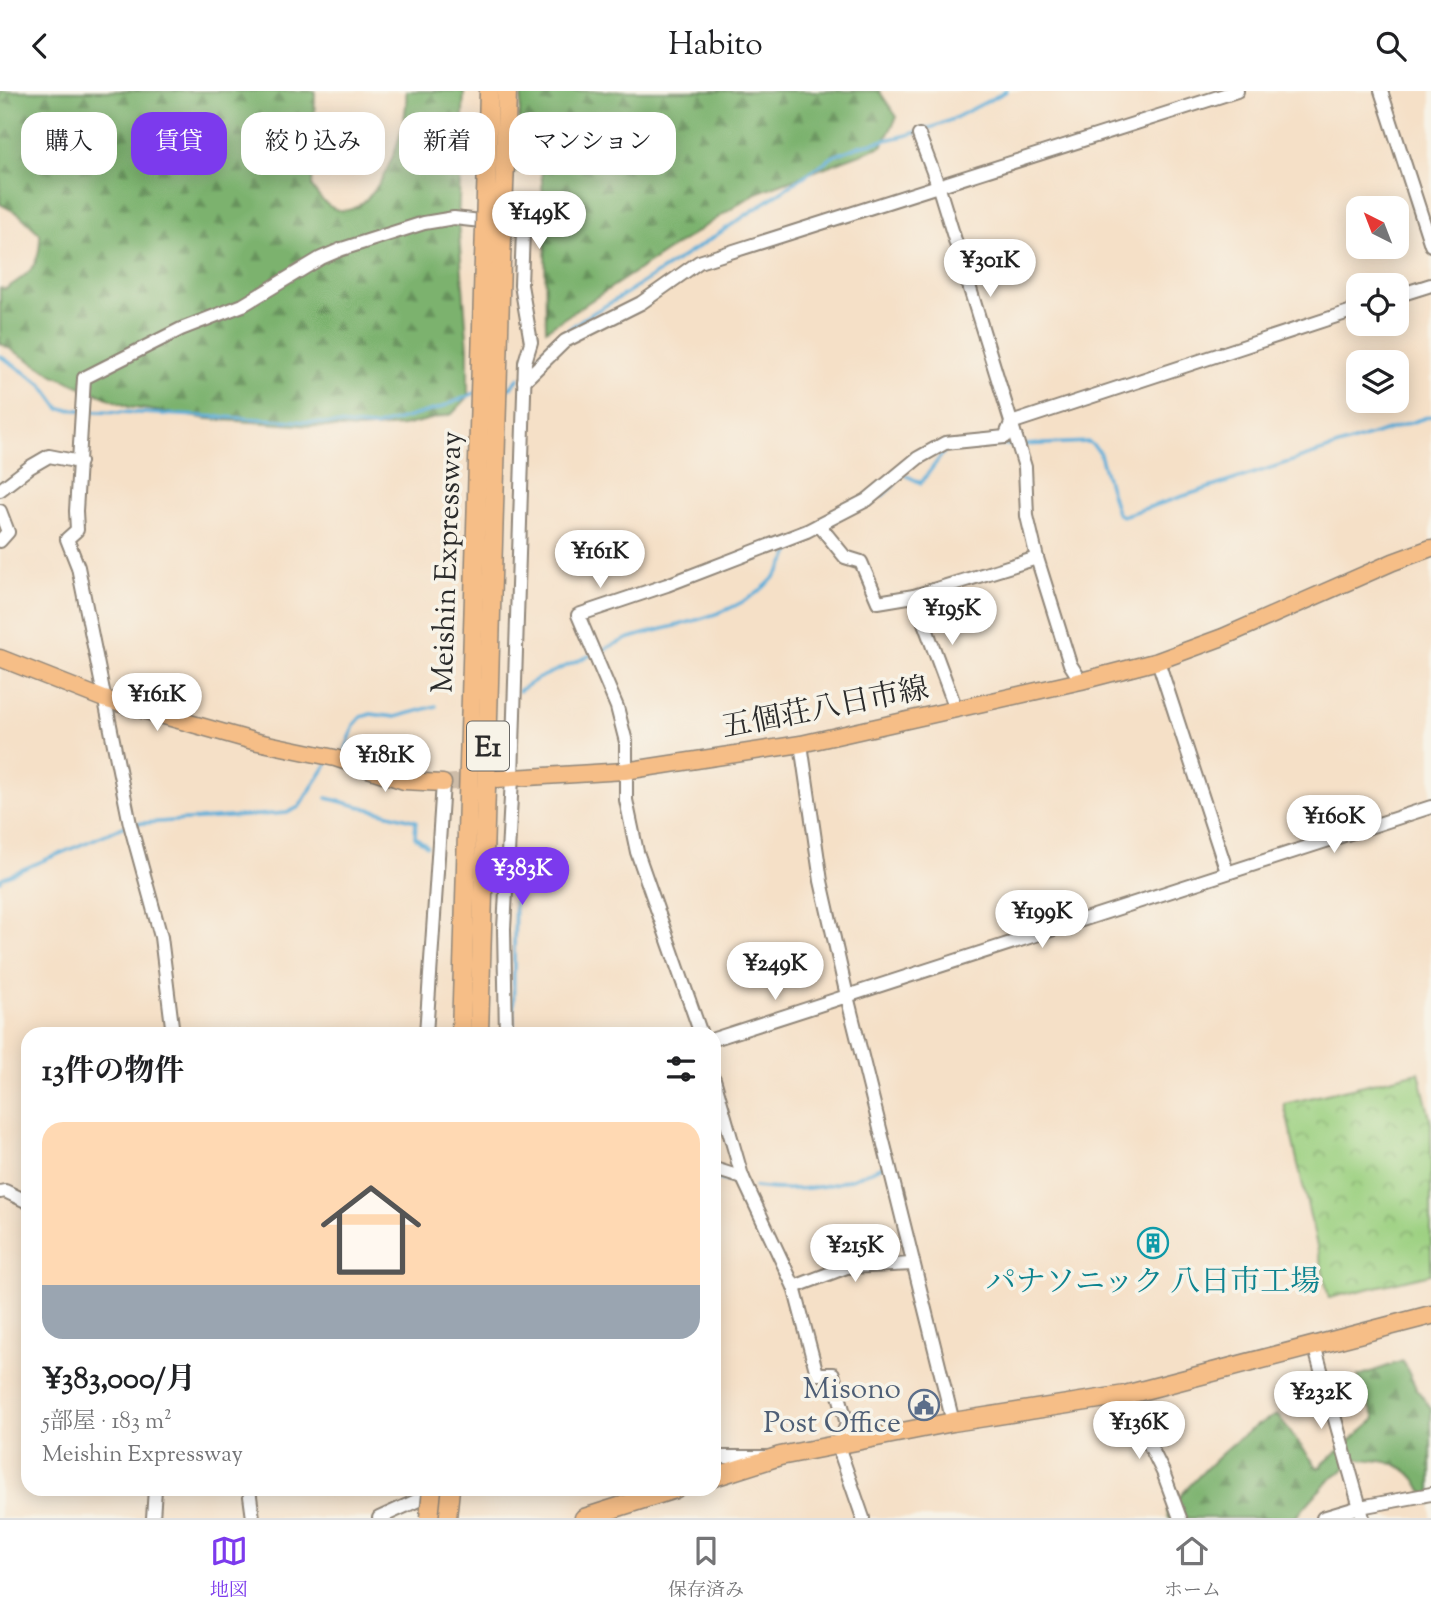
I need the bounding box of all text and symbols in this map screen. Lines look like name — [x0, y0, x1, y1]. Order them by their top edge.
text: Habito — [668, 23, 763, 69]
icon: back — [21, 27, 59, 65]
icon: search — [1372, 27, 1410, 65]
chip: 購入 — [21, 112, 117, 175]
chip: 賃貸 — [131, 112, 227, 175]
chip: 絞り込み — [241, 112, 385, 175]
chip: 新着 — [399, 112, 495, 175]
chip: マンション — [509, 112, 676, 175]
pin: ¥149K — [490, 191, 588, 251]
north arrow — [1346, 196, 1409, 259]
map controls — [1346, 196, 1409, 413]
text: ¥149K — [508, 197, 570, 230]
pin: ¥301K — [941, 239, 1039, 299]
text: ¥301K — [960, 245, 1020, 278]
button: locate — [1346, 273, 1409, 336]
button: layers — [1346, 350, 1409, 413]
street label: Meishin Expressway — [422, 430, 475, 694]
pin: ¥161K — [551, 531, 649, 590]
text: ¥161K — [571, 536, 629, 569]
pin: ¥195K — [903, 587, 1001, 647]
text: ¥195K — [923, 593, 981, 626]
street label: 五個荘八日市線 — [718, 668, 933, 751]
pin: ¥161K — [108, 673, 206, 733]
text: ¥161K — [128, 679, 186, 712]
road number: E1 — [467, 721, 509, 771]
pin: ¥181K — [336, 735, 434, 794]
text: ¥181K — [356, 740, 414, 773]
pin: ¥160K — [1285, 795, 1383, 855]
text: ¥160K — [1303, 801, 1365, 834]
pin: ¥383K — [473, 847, 571, 907]
text: ¥383K — [491, 853, 553, 886]
pin: ¥199K — [993, 891, 1091, 950]
text: ¥199K — [1011, 896, 1073, 929]
pin: ¥249K — [726, 943, 824, 1002]
text: ¥249K — [743, 948, 807, 981]
icon: filters — [662, 1050, 700, 1088]
text: 13件の物件 — [42, 1051, 184, 1094]
icon: home — [308, 1167, 434, 1293]
pin: ¥215K — [806, 1225, 904, 1284]
building icon: パナソニック 八日市工場 — [1136, 1226, 1170, 1260]
text: ¥215K — [826, 1230, 884, 1263]
place label: パナソニック 八日市工場 — [986, 1262, 1320, 1305]
text: ¥383,000/月 — [42, 1359, 196, 1402]
place label: Misono Post Office — [763, 1369, 901, 1446]
pin: ¥232K — [1272, 1371, 1370, 1431]
text: ¥232K — [1290, 1377, 1352, 1410]
public building icon: Misono Post Office — [907, 1388, 941, 1422]
pin: ¥136K — [1090, 1401, 1188, 1461]
text: 5部屋 · 183 m² — [42, 1406, 172, 1439]
text: ¥136K — [1109, 1407, 1169, 1440]
text: Meishin Expressway — [42, 1439, 243, 1472]
tab: 地図 — [210, 1532, 248, 1605]
tab: 保存済み — [668, 1532, 744, 1605]
tab: ホーム — [1164, 1532, 1221, 1605]

